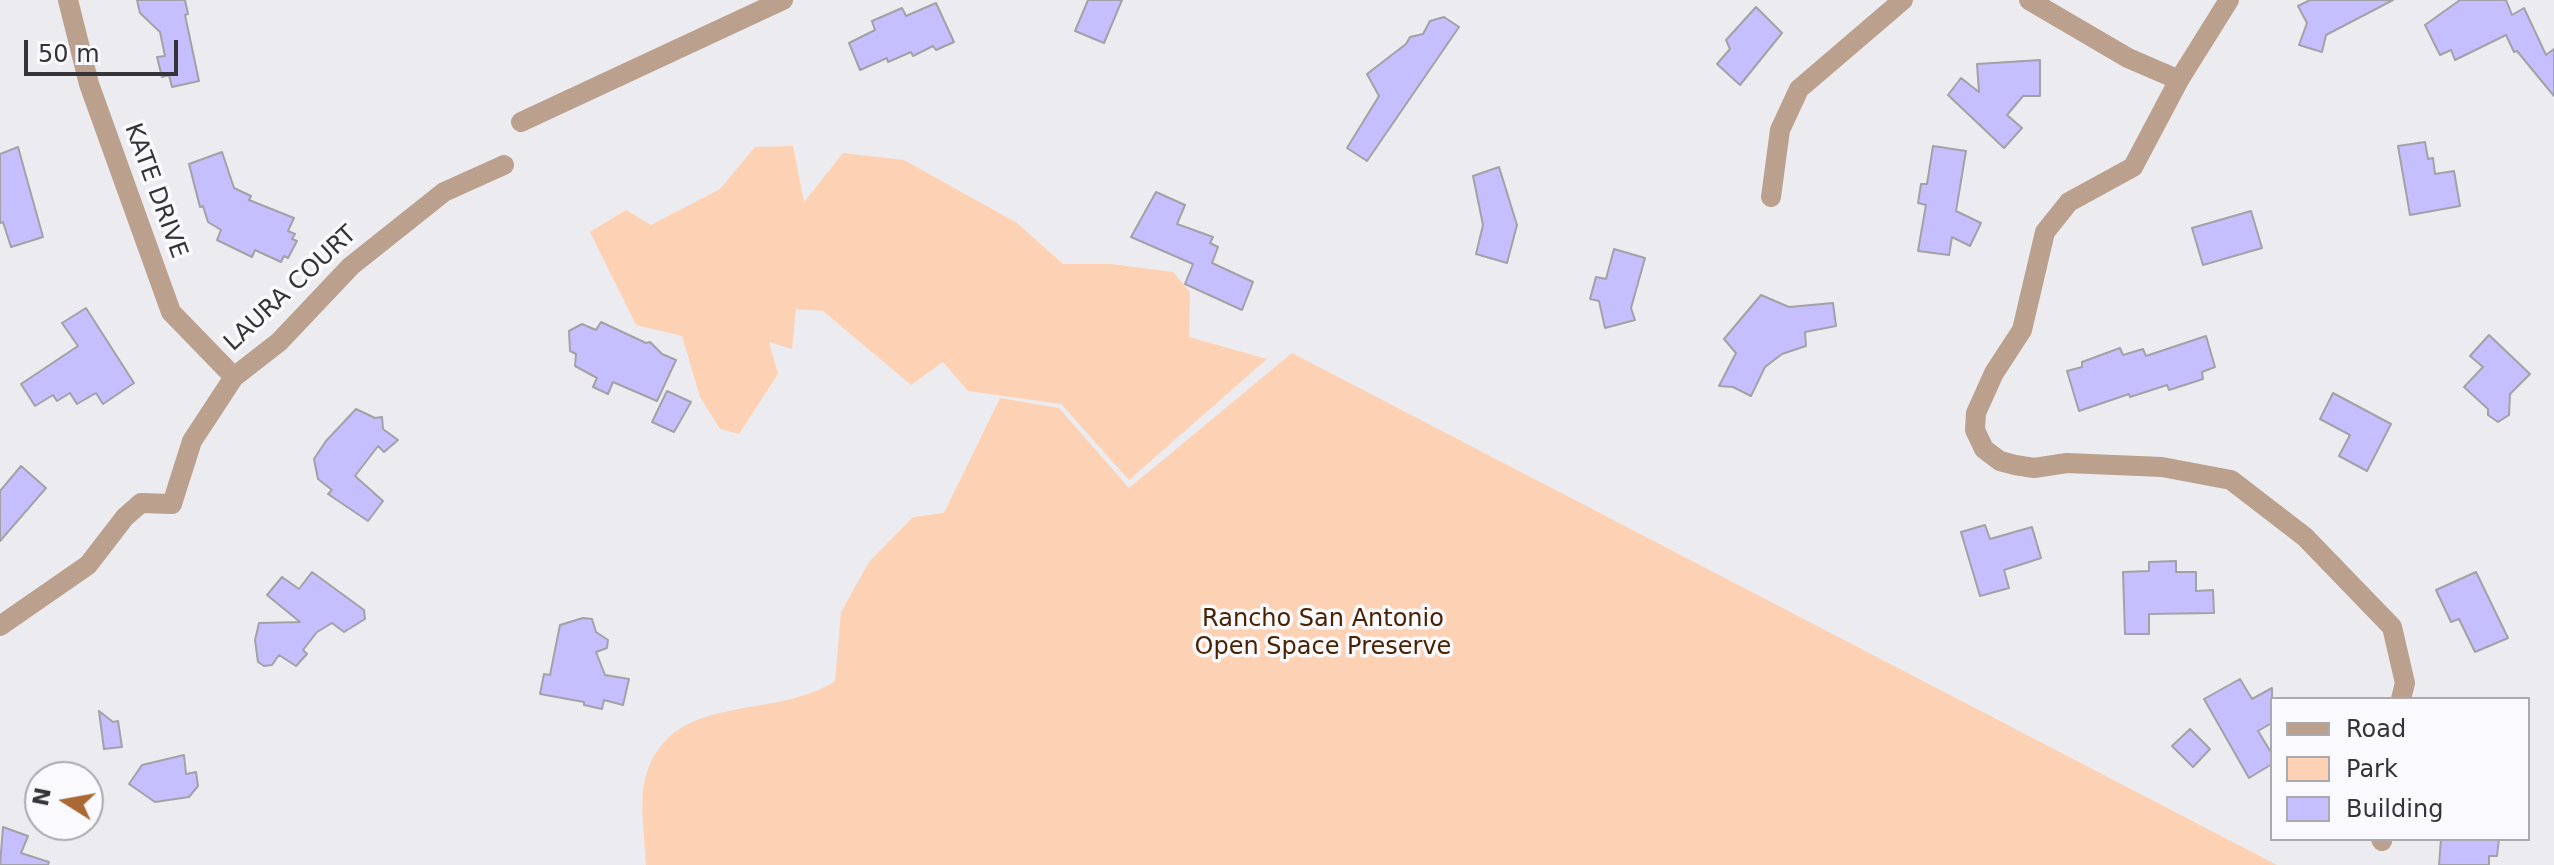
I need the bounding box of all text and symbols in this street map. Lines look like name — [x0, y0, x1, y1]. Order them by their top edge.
scale bar — [28, 24, 182, 74]
text: 50 m — [38, 40, 100, 68]
street label: KATE DRIVE — [117, 120, 193, 262]
street label: LAURA COURT — [219, 220, 363, 358]
park label: Rancho San Antonio Open Space Preserve — [1195, 606, 1451, 662]
legend — [2270, 697, 2530, 841]
text: Road — [2346, 715, 2406, 743]
text: Park — [2346, 755, 2398, 783]
north arrow — [24, 761, 104, 841]
text: N — [28, 785, 56, 808]
text: Building — [2346, 795, 2443, 823]

